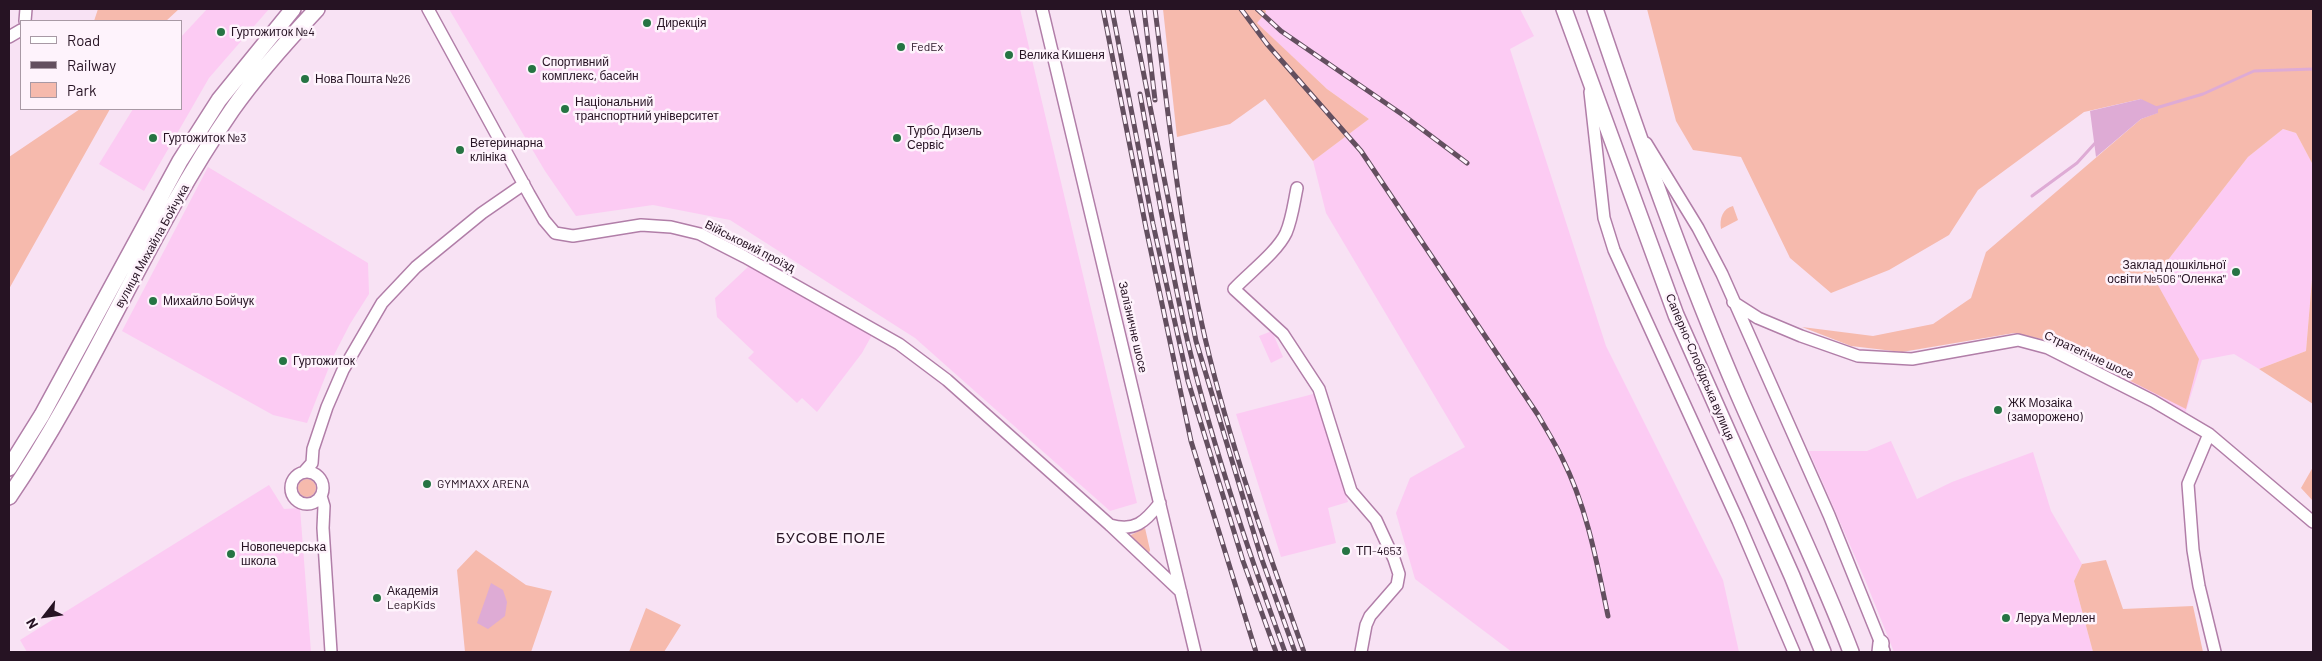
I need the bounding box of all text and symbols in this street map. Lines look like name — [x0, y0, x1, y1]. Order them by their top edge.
place label: Дирекція — [657, 16, 706, 30]
marker: Дирекція — [641, 17, 653, 29]
legend — [20, 20, 182, 110]
place label: Гуртожиток №4 — [231, 25, 315, 39]
marker: Гуртожиток №4 — [215, 26, 227, 38]
text: Road — [67, 31, 100, 49]
place label: FedEx — [911, 40, 943, 54]
marker: FedEx — [895, 41, 907, 53]
place label: Велика Кишеня — [1019, 48, 1105, 62]
marker: Велика Кишеня — [1003, 49, 1015, 61]
place label: Спортивний комплекс, басейн — [542, 55, 639, 83]
text: Railway — [67, 56, 116, 74]
marker: Спортивний комплекс, басейн — [526, 63, 538, 75]
place label: Нова Пошта №26 — [315, 72, 410, 86]
marker: Нова Пошта №26 — [299, 73, 311, 85]
text: Park — [67, 81, 96, 99]
place label: Національний транспортний університет — [575, 95, 719, 123]
marker: Національний транспортний університет — [559, 103, 571, 115]
place label: Турбо Дизель Сервіс — [907, 124, 982, 152]
place label: Гуртожиток №3 — [163, 131, 246, 145]
marker: Гуртожиток №3 — [147, 132, 159, 144]
marker: Турбо Дизель Сервіс — [891, 132, 903, 144]
place label: Ветеринарна клініка — [470, 136, 543, 164]
marker: Ветеринарна клініка — [454, 144, 466, 156]
street label: вулиця Михайла Бойчука — [112, 182, 192, 310]
street label: Військовий проїзд — [702, 217, 798, 275]
place label: Заклад дошкільної освіти №506 "Оленка" — [2107, 258, 2226, 286]
marker: Заклад дошкільної освіти №506 "Оленка" — [2230, 266, 2242, 278]
street label: Залізничне шосе — [1115, 280, 1151, 374]
street label: Саперно-Слобідська вулиця — [1662, 291, 1738, 443]
place label: Михайло Бойчук — [163, 294, 254, 308]
marker: Михайло Бойчук — [147, 295, 159, 307]
street label: Стратегічне шосе — [2042, 328, 2136, 382]
place label: Гуртожиток — [293, 354, 355, 368]
marker: Гуртожиток — [277, 355, 289, 367]
place label: ЖК Мозаіка (заморожено) — [2008, 396, 2083, 424]
marker: ЖК Мозаіка (заморожено) — [1992, 404, 2004, 416]
place label: GYMMAXX ARENA — [437, 477, 529, 491]
marker: GYMMAXX ARENA — [421, 478, 433, 490]
district label: БУСОВЕ ПОЛЕ — [775, 530, 887, 546]
place label: Новопечерська школа — [241, 540, 326, 568]
place label: ТП-4653 — [1356, 544, 1402, 558]
marker: ТП-4653 — [1340, 545, 1352, 557]
marker: Новопечерська школа — [225, 548, 237, 560]
place label: Академія LeapKids — [387, 584, 438, 612]
north arrow — [20, 591, 70, 641]
marker: Академія LeapKids — [371, 592, 383, 604]
place label: Леруа Мерлен — [2016, 611, 2095, 625]
marker: Леруа Мерлен — [2000, 612, 2012, 624]
text: N — [22, 615, 41, 632]

